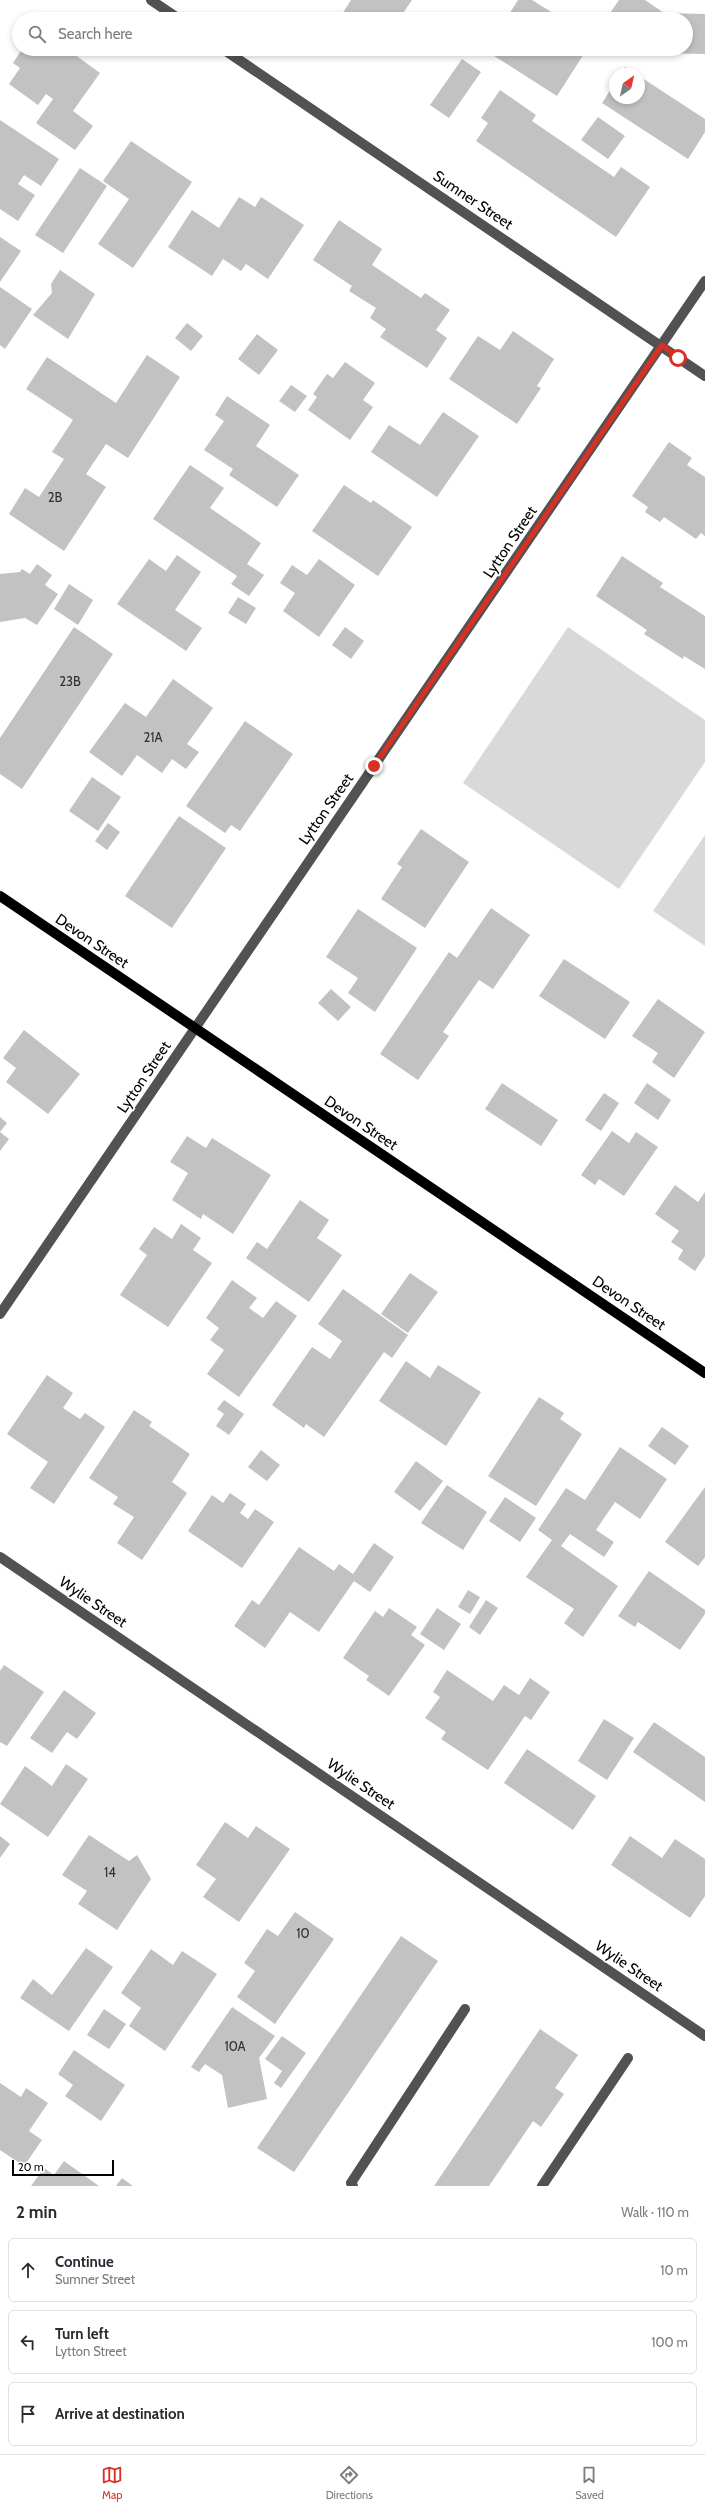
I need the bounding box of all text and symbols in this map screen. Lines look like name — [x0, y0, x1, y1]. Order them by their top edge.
search box — [12, 12, 693, 56]
icon: search — [26, 23, 48, 45]
text: Search here — [58, 25, 133, 43]
north arrow — [609, 68, 645, 104]
street label: Sumner Street — [430, 167, 516, 233]
route start — [669, 349, 687, 367]
house number: 2B — [48, 489, 63, 505]
street label: Lytton Street — [479, 503, 541, 581]
house number: 23B — [59, 673, 81, 689]
house number: 21A — [143, 729, 163, 745]
route end — [365, 757, 383, 775]
street label: Lytton Street — [295, 770, 357, 848]
street label: Devon Street — [52, 910, 132, 972]
street label: Lytton Street — [113, 1038, 175, 1116]
street label: Devon Street — [321, 1092, 401, 1154]
street label: Devon Street — [589, 1272, 669, 1334]
street label: Wylie Street — [56, 1573, 130, 1631]
street label: Wylie Street — [324, 1755, 398, 1813]
house number: 14 — [104, 1864, 116, 1880]
house number: 10 — [296, 1925, 310, 1941]
street label: Wylie Street — [592, 1937, 666, 1995]
house number: 10A — [224, 2038, 246, 2054]
scale bar — [12, 2158, 114, 2177]
text: 20 m — [18, 2160, 44, 2174]
text: 2 min — [16, 2202, 57, 2222]
text: Walk · 110 m — [621, 2204, 689, 2220]
text: Continue — [55, 2253, 114, 2271]
icon: ahead — [17, 2259, 39, 2281]
text: 10 m — [660, 2262, 688, 2278]
text: Sumner Street — [55, 2271, 135, 2287]
text: Turn left — [55, 2325, 109, 2343]
icon: left — [17, 2331, 39, 2353]
text: 100 m — [651, 2334, 688, 2350]
text: Lytton Street — [55, 2343, 127, 2359]
icon: arrive — [17, 2403, 39, 2425]
text: Arrive at destination — [55, 2405, 185, 2423]
tab: Map — [101, 2464, 123, 2502]
tab: Directions — [326, 2464, 373, 2502]
tab: Saved — [575, 2464, 604, 2502]

